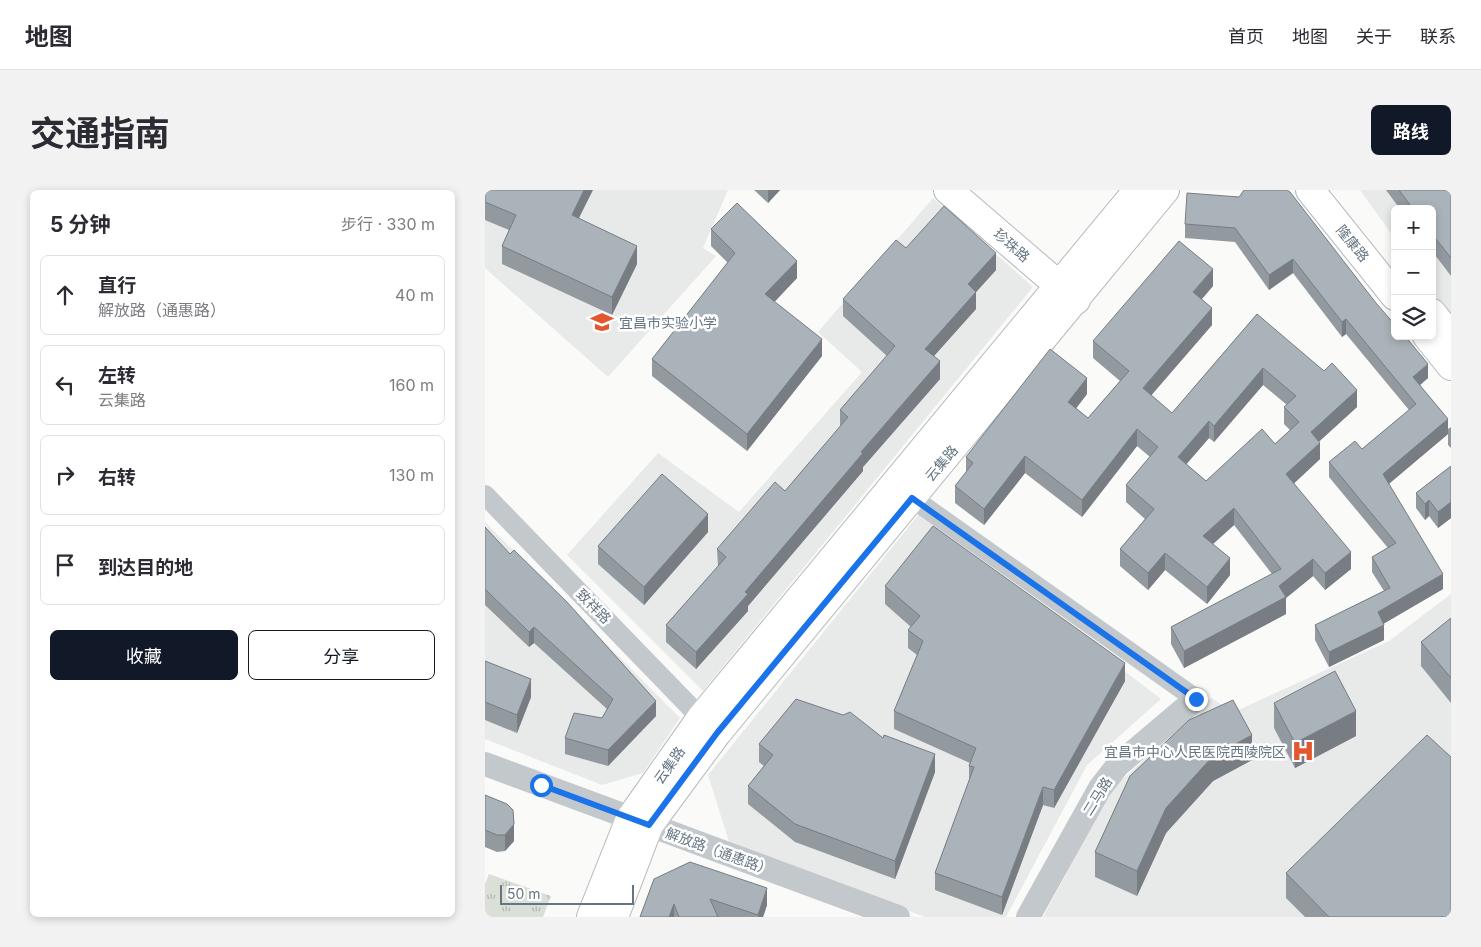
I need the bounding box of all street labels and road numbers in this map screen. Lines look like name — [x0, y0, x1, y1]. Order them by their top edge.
street label: 隆康路 — [1333, 221, 1373, 265]
street label: 珍珠路 — [991, 225, 1033, 265]
street label: 云集路 — [921, 441, 961, 485]
street label: 致祥路 — [573, 585, 615, 627]
street label: 云集路 — [650, 743, 688, 787]
street label: 二马路 — [1079, 774, 1115, 818]
street label: 解放路（通惠路） — [663, 824, 775, 878]

